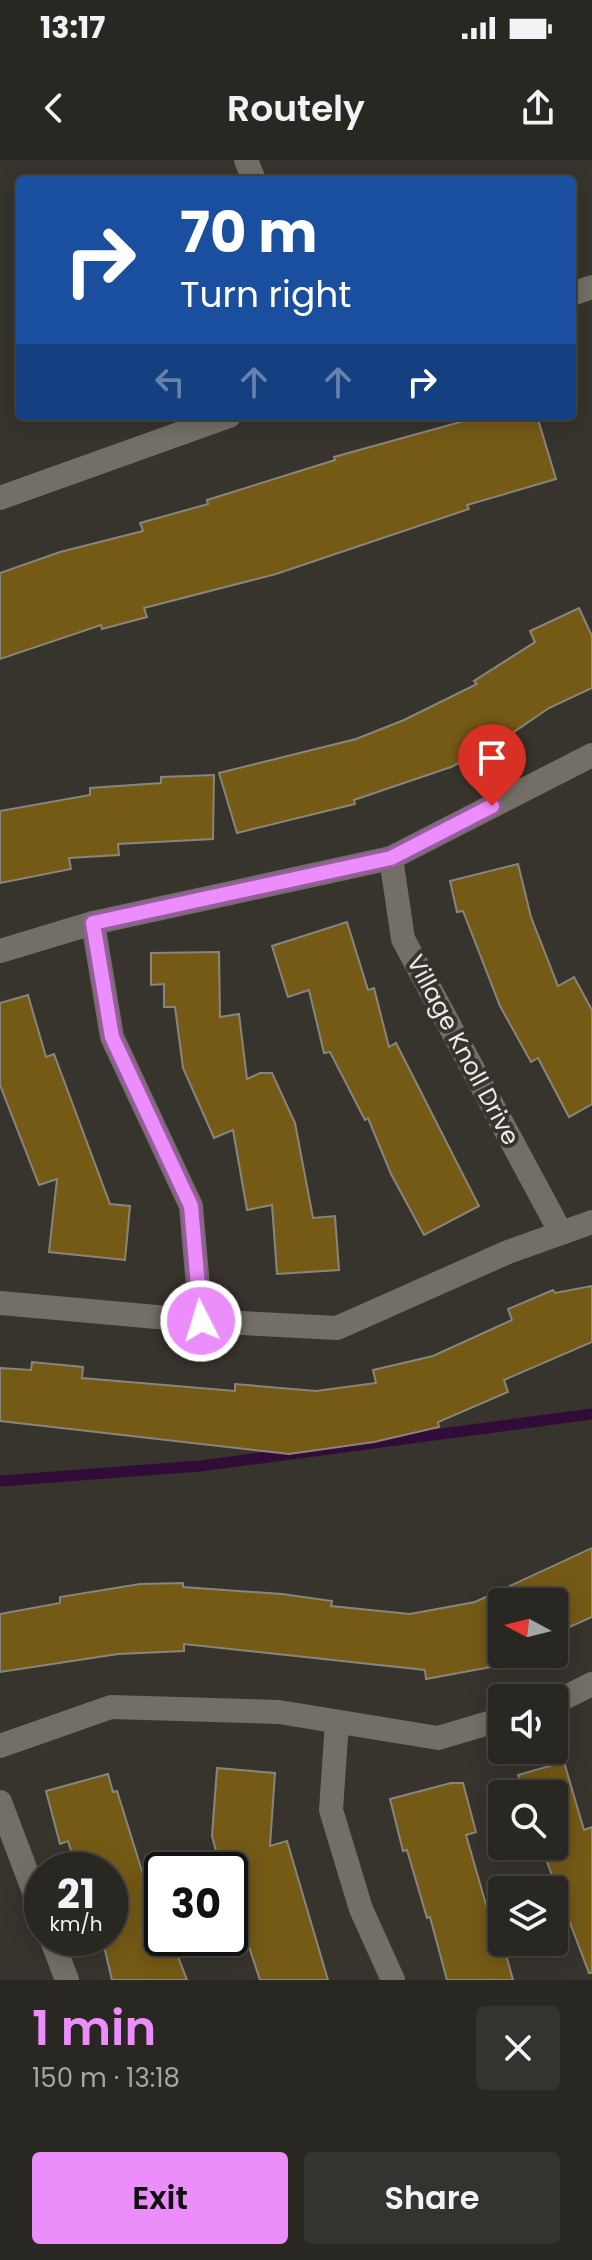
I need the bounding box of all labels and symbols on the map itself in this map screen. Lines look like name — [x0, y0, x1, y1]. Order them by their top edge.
pin — [458, 724, 526, 806]
street label: Village Knoll Drive — [399, 949, 528, 1151]
position arrow — [159, 1279, 243, 1363]
north arrow — [488, 1588, 568, 1668]
speed limit sign: 30 — [144, 1852, 248, 1956]

